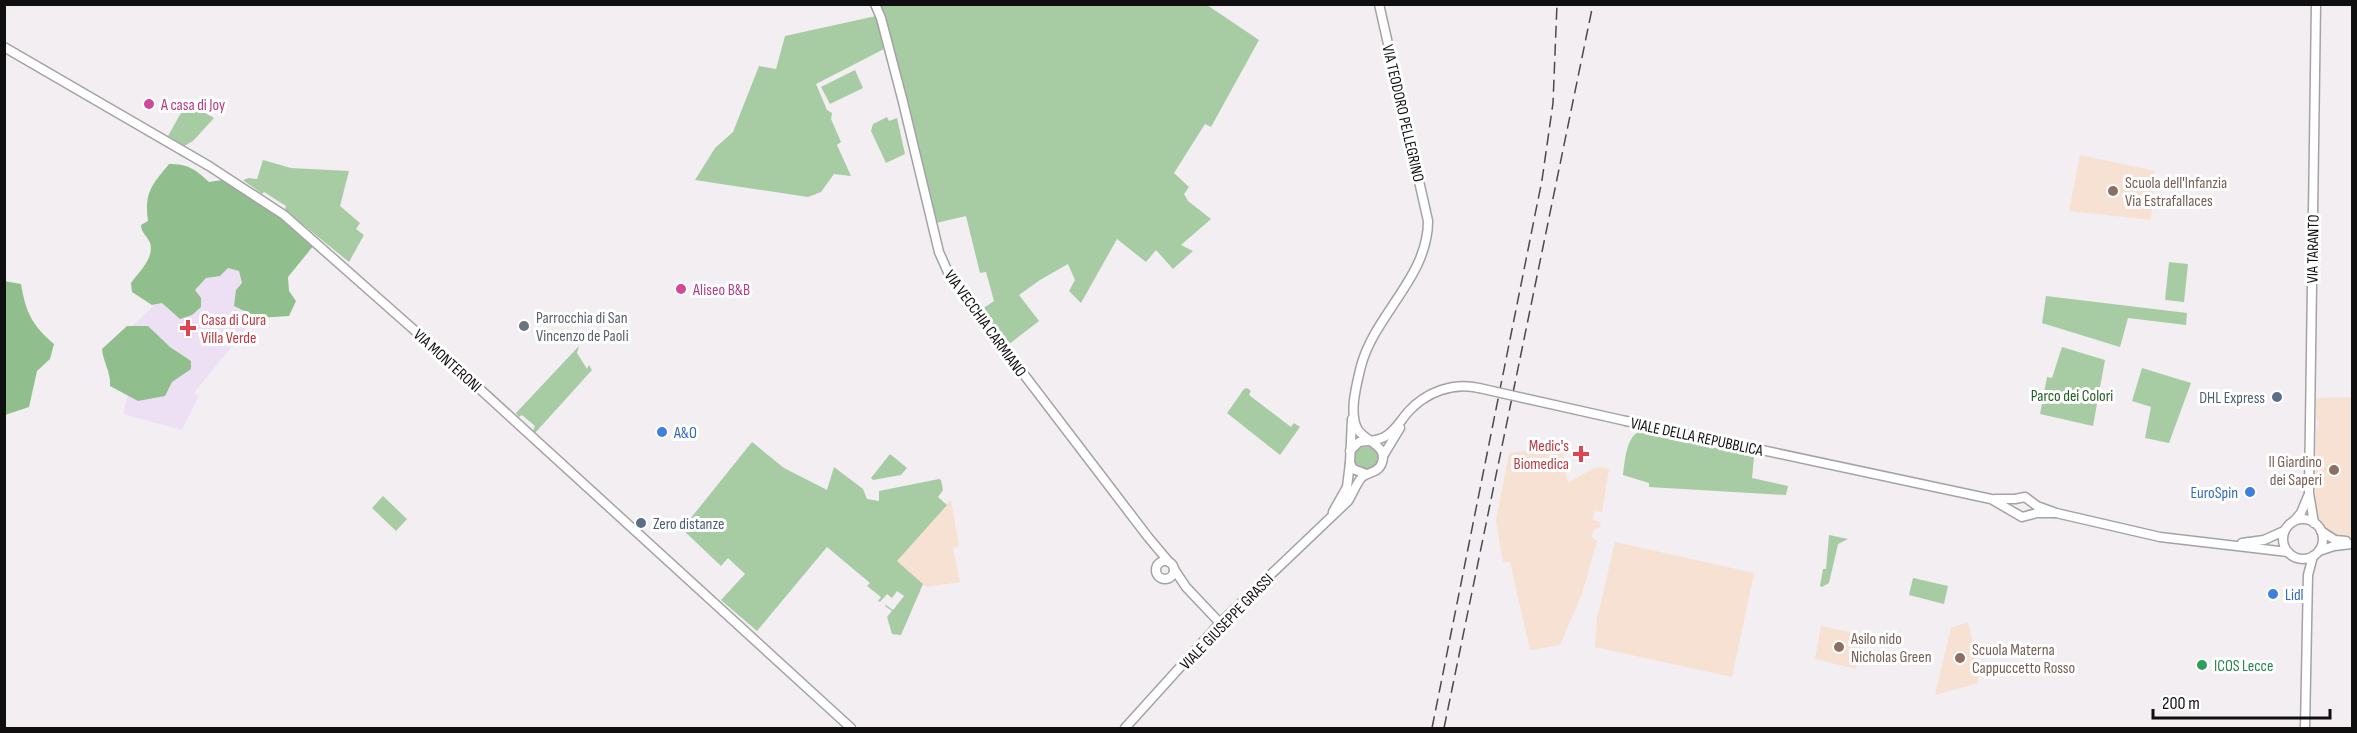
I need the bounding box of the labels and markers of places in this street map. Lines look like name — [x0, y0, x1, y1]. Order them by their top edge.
place label: A casa di Joy — [160, 96, 225, 115]
marker: A casa di Joy — [142, 97, 156, 111]
place label: Scuola dell'Infanzia Via Estrafallaces — [2125, 174, 2227, 211]
marker: Scuola dell'Infanzia Via Estrafallaces — [2106, 184, 2120, 198]
place label: Aliseo B&B — [692, 281, 750, 300]
marker: Aliseo B&B — [674, 282, 688, 296]
place label: Parrocchia di San Vincenzo de Paoli — [536, 309, 629, 346]
place label: Casa di Cura Villa Verde — [201, 311, 266, 348]
marker: Casa di Cura Villa Verde — [179, 319, 197, 337]
marker: Parrocchia di San Vincenzo de Paoli — [517, 319, 531, 333]
place label: DHL Express — [2199, 389, 2265, 408]
marker: DHL Express — [2270, 390, 2284, 404]
place label: A&O — [673, 424, 697, 443]
marker: A&O — [655, 425, 669, 439]
place label: Medic's Biomedica — [1514, 437, 1569, 474]
marker: Medic's Biomedica — [1574, 447, 1588, 461]
place label: Il Giardino dei Saperi — [2269, 453, 2322, 490]
marker: Il Giardino dei Saperi — [2327, 463, 2341, 477]
place label: EuroSpin — [2190, 484, 2238, 503]
marker: EuroSpin — [2243, 485, 2257, 499]
place label: Zero distanze — [653, 515, 724, 534]
marker: Zero distanze — [634, 516, 648, 530]
place label: Lidl — [2285, 586, 2304, 605]
marker: Lidl — [2266, 587, 2280, 601]
place label: Asilo nido Nicholas Green — [1850, 630, 1932, 667]
marker: Asilo nido Nicholas Green — [1832, 640, 1846, 654]
place label: Scuola Materna Cappuccetto Rosso — [1972, 641, 2075, 678]
marker: Scuola Materna Cappuccetto Rosso — [1953, 651, 1967, 665]
place label: ICOS Lecce — [2214, 657, 2273, 676]
marker: ICOS Lecce — [2195, 658, 2209, 672]

